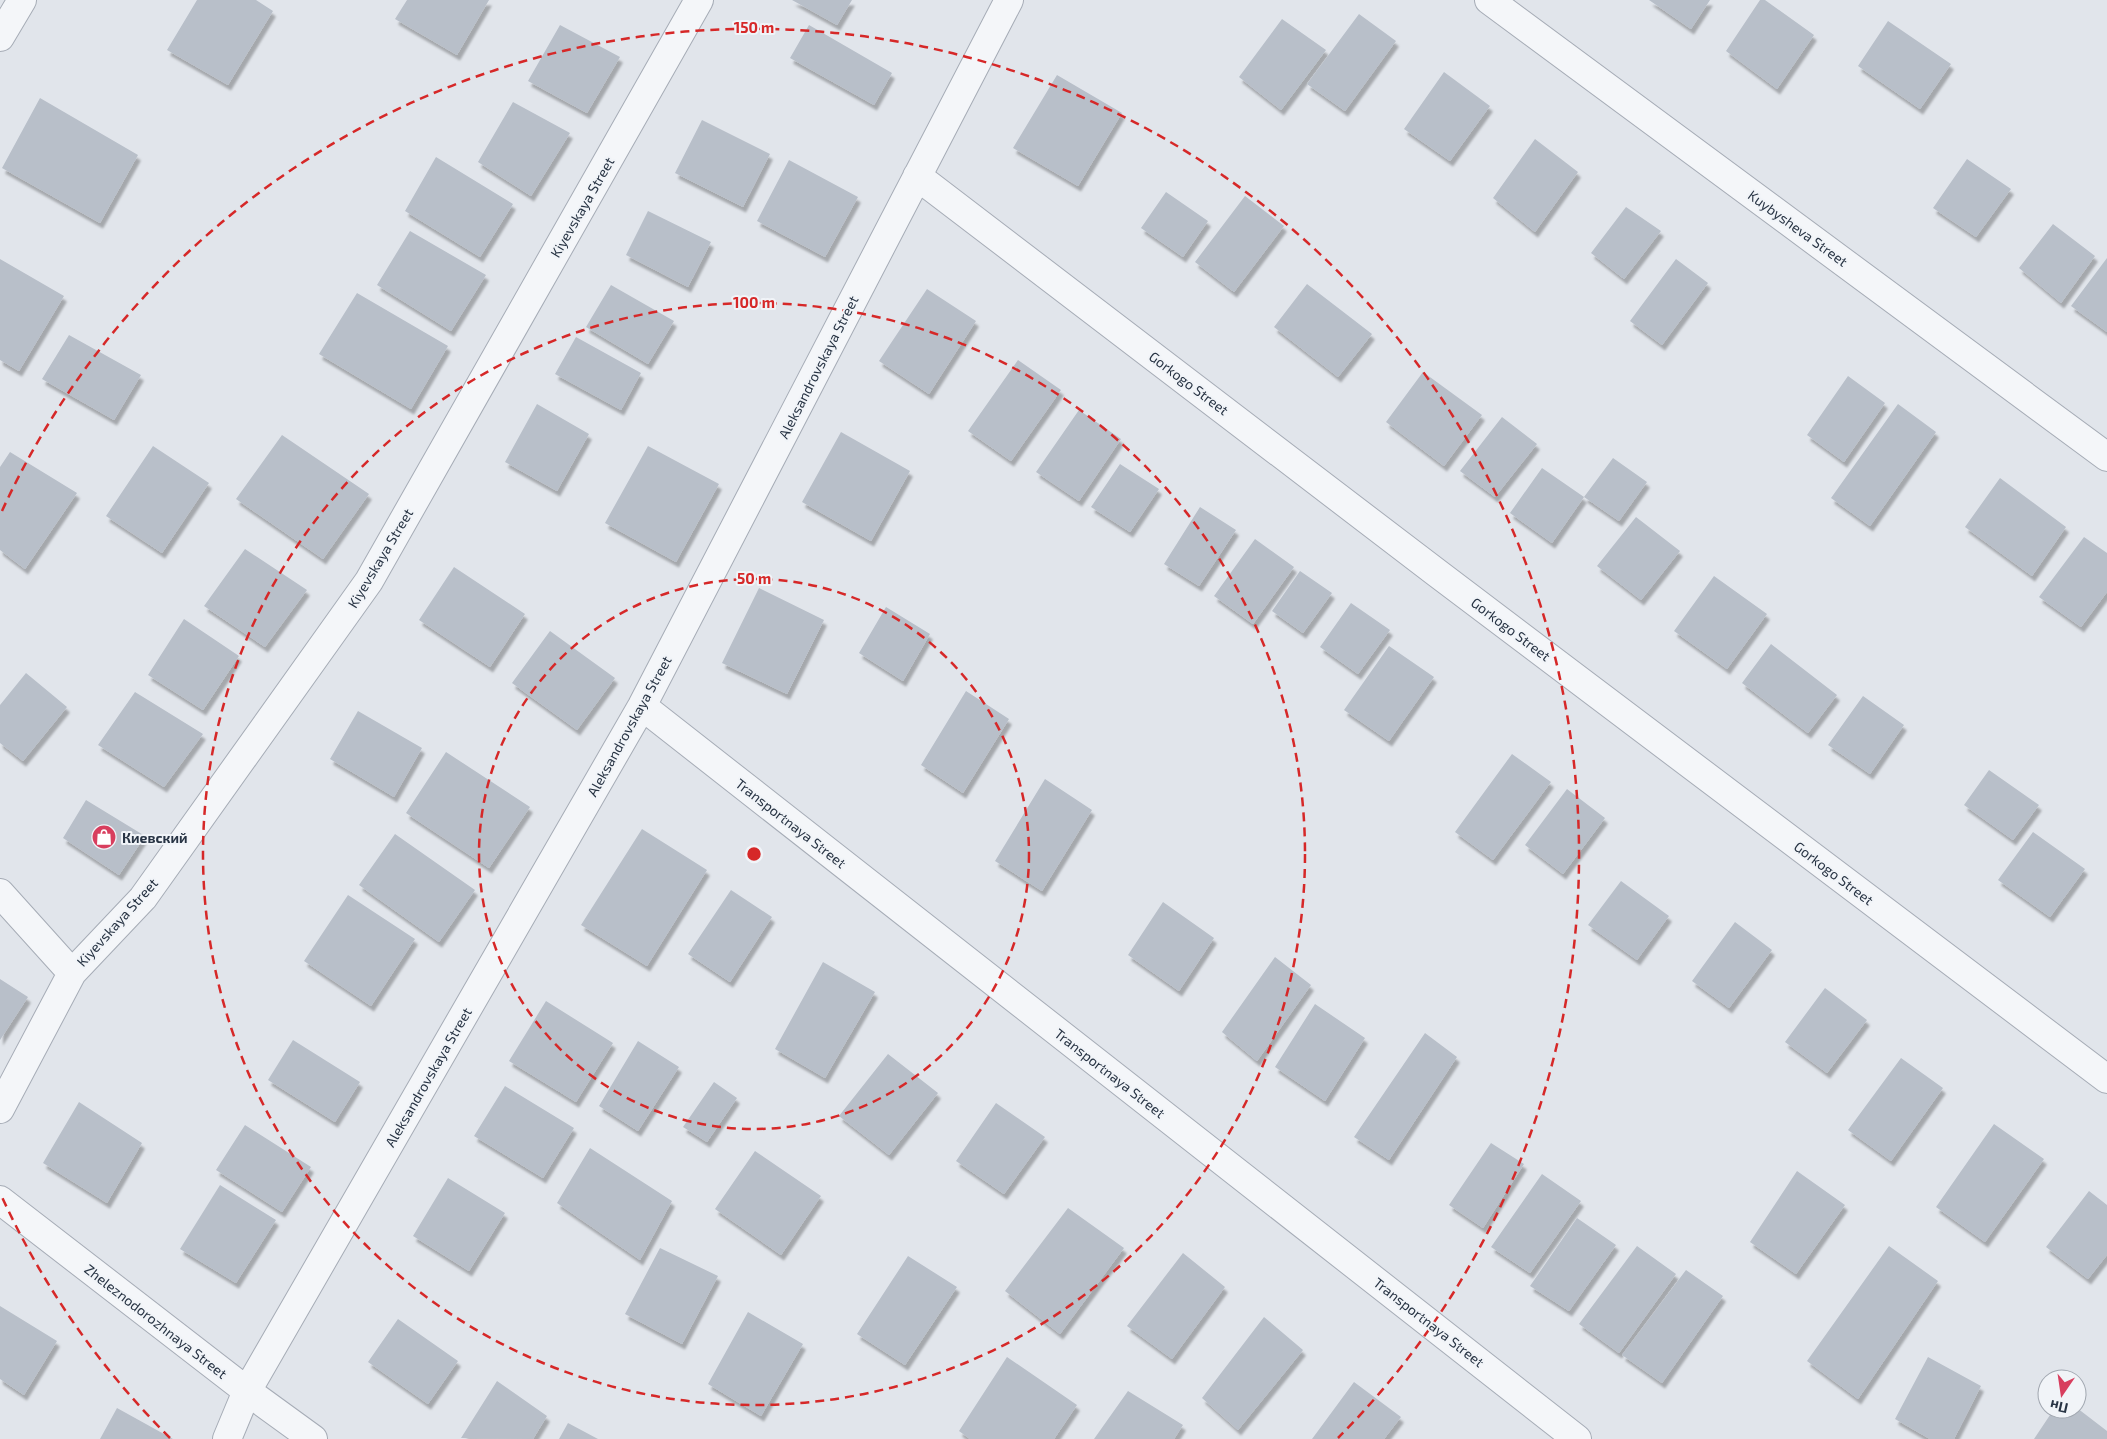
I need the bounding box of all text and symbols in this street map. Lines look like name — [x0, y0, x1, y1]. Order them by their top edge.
text: 150 m — [734, 18, 774, 36]
street label: Kiyevskaya Street — [546, 154, 618, 260]
street label: Kuybysheva Street — [1745, 186, 1851, 270]
text: 100 m — [733, 293, 775, 311]
street label: Aleksandrovskaya Street — [775, 293, 861, 441]
street label: Gorkogo Street — [1146, 348, 1232, 418]
street label: Kiyevskaya Street — [344, 505, 416, 611]
text: 50 m — [737, 569, 771, 587]
street label: Gorkogo Street — [1468, 594, 1554, 664]
street label: Aleksandrovskaya Street — [583, 653, 675, 799]
street label: Transportnaya Street — [732, 775, 850, 871]
shop icon: Киевский — [91, 824, 117, 850]
place label: Киевский — [122, 829, 188, 846]
street label: Gorkogo Street — [1791, 838, 1877, 908]
centre of rings — [745, 845, 763, 863]
street label: Kiyevskaya Street — [73, 874, 161, 970]
street label: Aleksandrovskaya Street — [381, 1004, 475, 1150]
street label: Transportnaya Street — [1051, 1025, 1169, 1121]
street label: Zheleznodorozhnaya Street — [81, 1260, 231, 1382]
street label: Transportnaya Street — [1370, 1274, 1488, 1370]
north arrow — [2037, 1369, 2087, 1419]
text: Пн — [2048, 1397, 2070, 1417]

